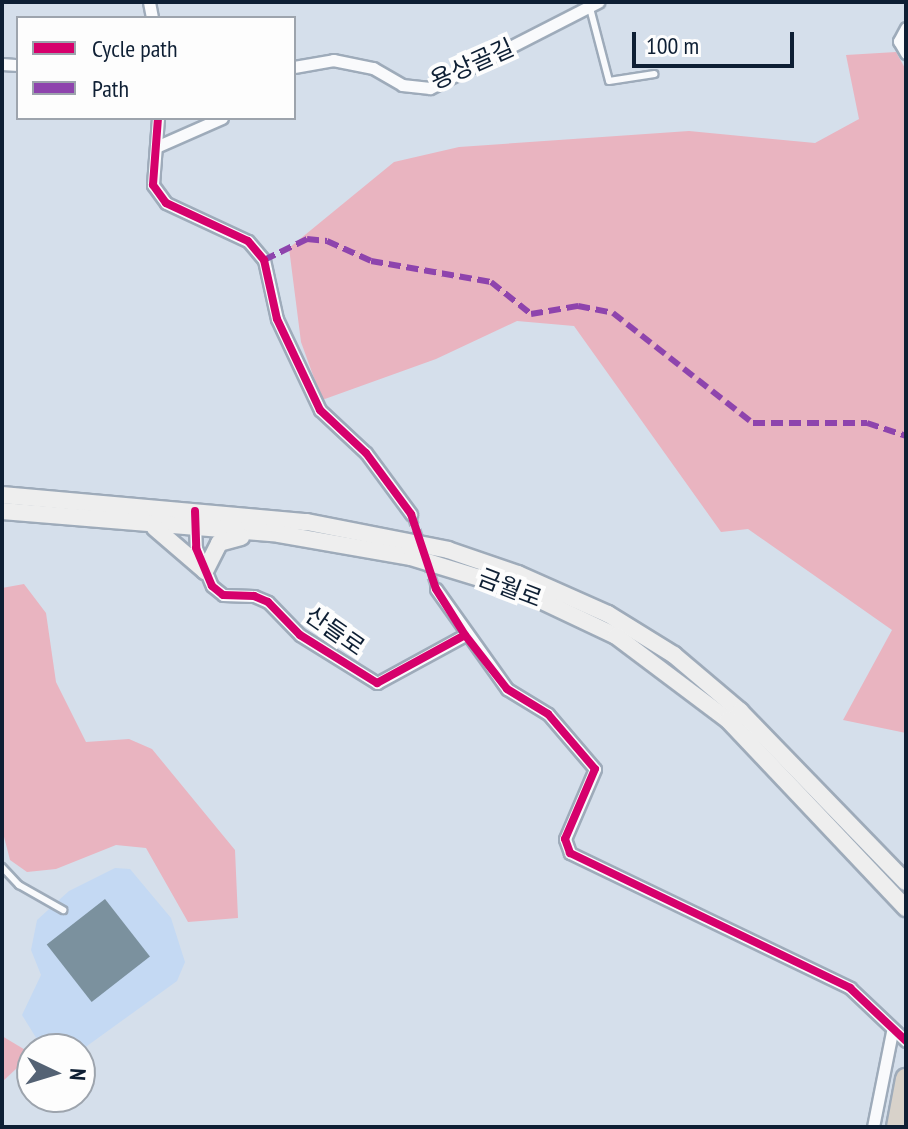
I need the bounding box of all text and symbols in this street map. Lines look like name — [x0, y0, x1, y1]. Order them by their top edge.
legend — [16, 16, 296, 120]
scale bar — [636, 16, 798, 66]
text: 100 m — [646, 30, 699, 61]
text: Cycle path — [92, 33, 178, 64]
street label: 용상골길 — [426, 33, 518, 95]
text: Path — [92, 73, 129, 104]
street label: 금월로 — [474, 563, 546, 613]
street label: 산들로 — [300, 600, 370, 662]
north arrow — [16, 1033, 96, 1113]
text: N — [64, 1068, 92, 1081]

